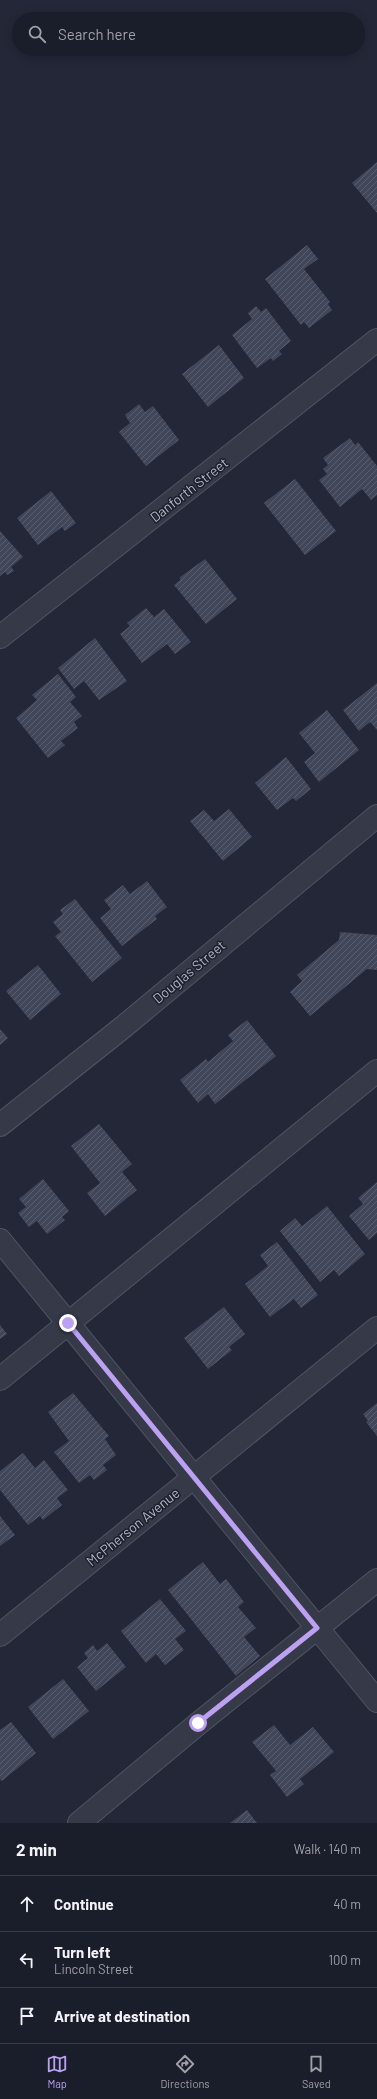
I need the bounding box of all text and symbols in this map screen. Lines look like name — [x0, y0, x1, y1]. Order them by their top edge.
search box — [12, 12, 365, 56]
icon: search — [26, 23, 48, 45]
text: Search here — [58, 25, 136, 43]
street label: Danforth Street — [146, 454, 231, 525]
street label: Douglas Street — [149, 936, 228, 1007]
route end — [59, 1314, 77, 1332]
street label: McPherson Avenue — [83, 1484, 183, 1569]
route start — [189, 1714, 207, 1732]
text: 2 min — [16, 1839, 57, 1859]
text: Walk · 140 m — [294, 1841, 361, 1857]
icon: ahead — [16, 1893, 38, 1915]
text: Continue — [54, 1895, 114, 1913]
text: 40 m — [333, 1896, 361, 1912]
text: Turn left — [54, 1943, 110, 1961]
icon: left — [16, 1949, 38, 1971]
text: 100 m — [328, 1952, 361, 1968]
text: Lincoln Street — [54, 1961, 134, 1977]
icon: arrive — [16, 2005, 38, 2027]
text: Arrive at destination — [54, 2007, 190, 2025]
tab: Map — [46, 2053, 68, 2090]
tab: Directions — [160, 2053, 210, 2090]
tab: Saved — [302, 2053, 331, 2090]

